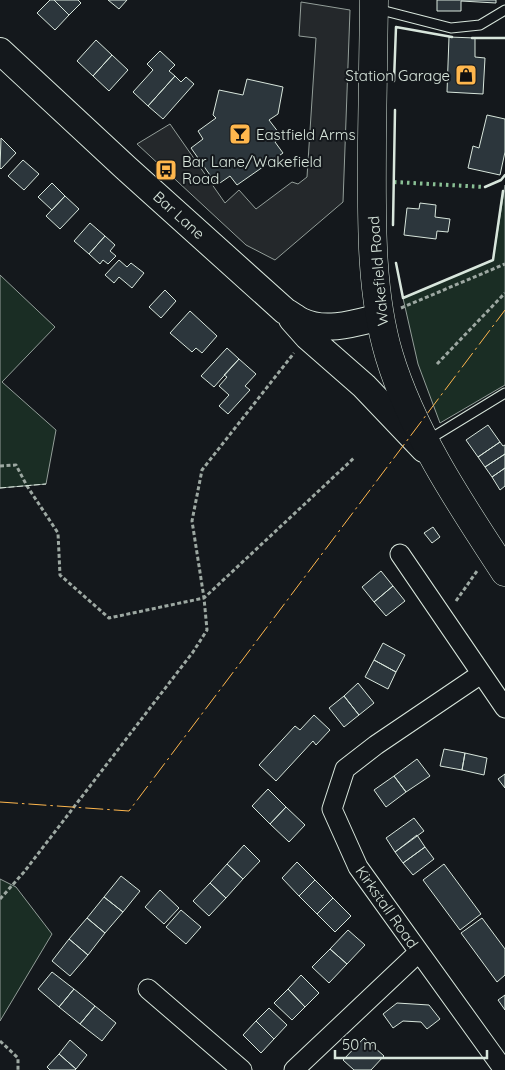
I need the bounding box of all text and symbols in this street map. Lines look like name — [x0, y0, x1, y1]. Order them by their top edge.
shop icon: Station Garage — [454, 63, 478, 87]
place label: Station Garage — [345, 66, 450, 85]
bar icon: Eastfield Arms — [228, 122, 252, 146]
place label: Eastfield Arms — [256, 125, 355, 144]
place label: Bar Lane/Wakefield Road — [182, 152, 322, 188]
bus stop icon: Bar Lane/Wakefield Road — [154, 158, 178, 182]
street label: Bar Lane — [149, 187, 209, 243]
street label: Wakefield Road — [364, 215, 392, 327]
street label: Kirkstall Road — [352, 862, 422, 952]
scale bar — [335, 1028, 488, 1060]
text: 50 m — [342, 1035, 377, 1054]

